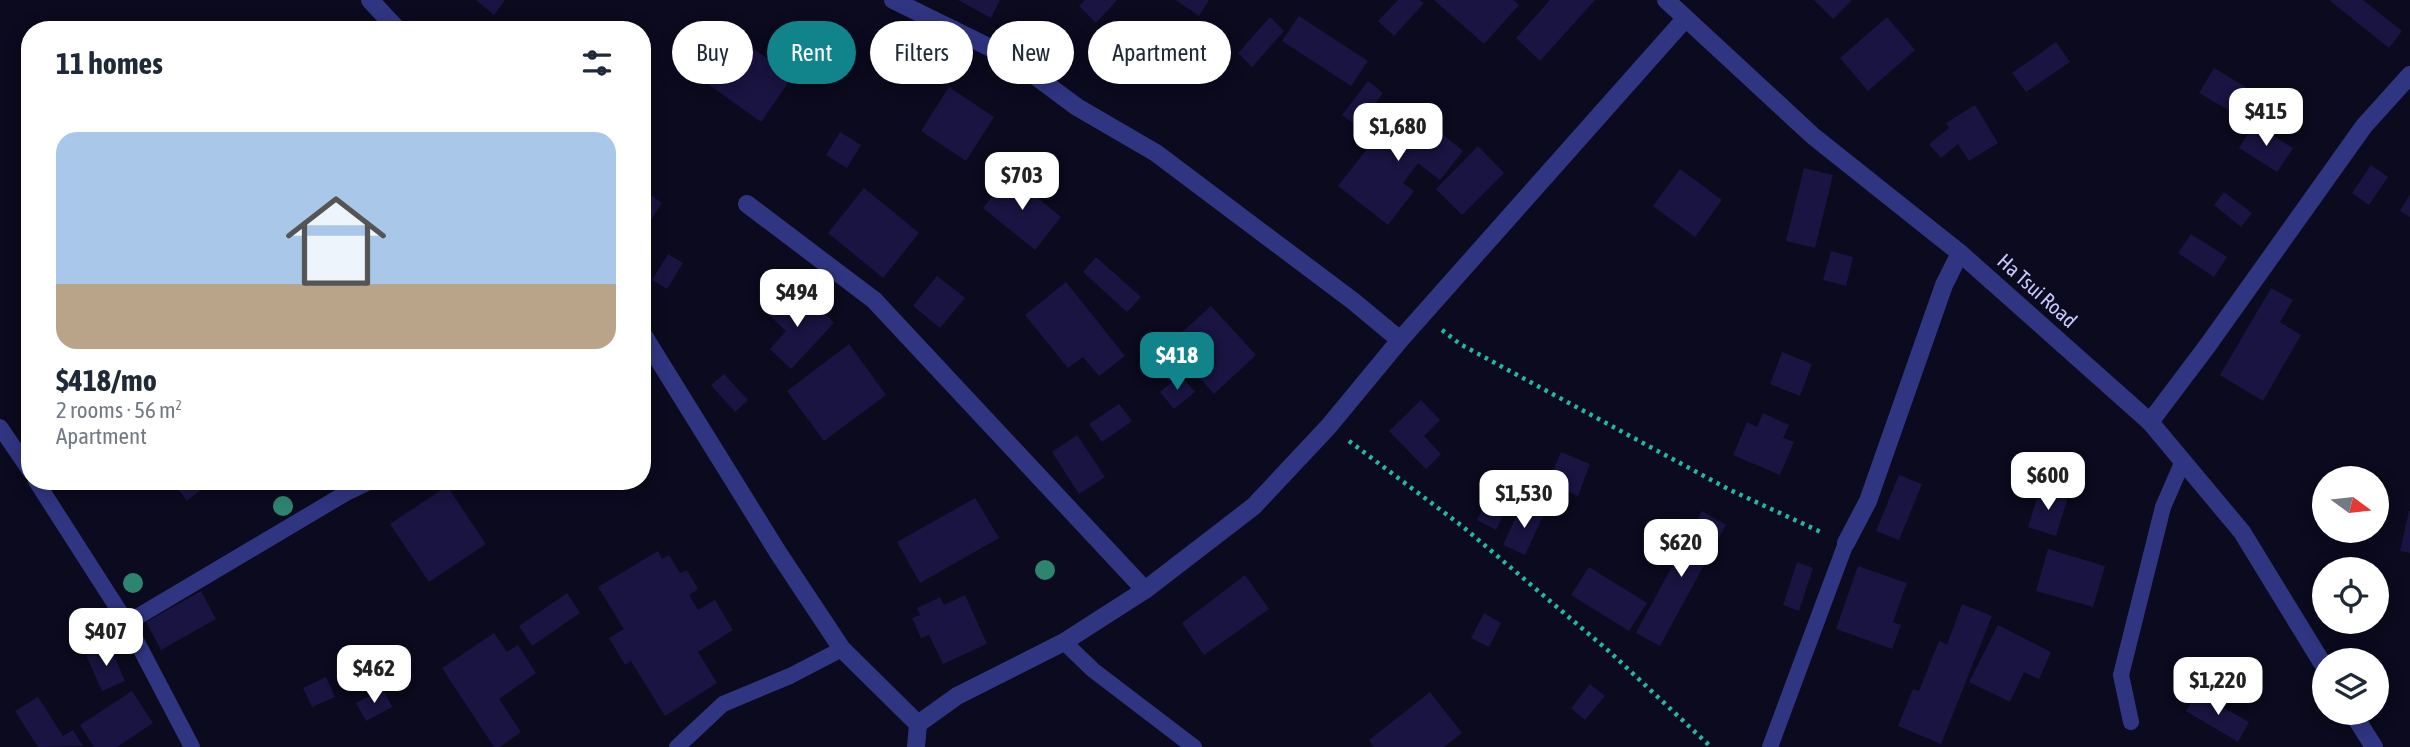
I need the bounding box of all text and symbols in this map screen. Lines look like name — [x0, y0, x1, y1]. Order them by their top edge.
chip: Buy — [672, 21, 753, 84]
chip: Rent — [767, 21, 856, 84]
chip: Filters — [870, 21, 973, 84]
chip: New — [987, 21, 1074, 84]
chip: Apartment — [1088, 21, 1231, 84]
icon: filters — [578, 44, 616, 82]
text: 11 homes — [56, 46, 163, 80]
pin: $415 — [2225, 88, 2307, 148]
text: $415 — [2245, 98, 2287, 124]
pin: $1,680 — [1341, 104, 1455, 163]
text: $1,680 — [1370, 113, 1427, 139]
pin: $703 — [981, 152, 1063, 212]
text: $703 — [1001, 162, 1043, 188]
icon: home — [273, 178, 399, 304]
street label: Ha Tsui Road — [1993, 248, 2082, 332]
pin: $494 — [756, 270, 838, 329]
text: $494 — [776, 279, 818, 305]
pin: $418 — [1136, 332, 1218, 392]
text: $418 — [1156, 342, 1198, 368]
text: $418/mo — [56, 363, 157, 397]
text: 2 rooms · 56 m² — [56, 397, 182, 423]
text: Apartment — [56, 423, 147, 449]
pin: $600 — [2007, 452, 2089, 512]
text: $600 — [2027, 462, 2069, 488]
north arrow — [2312, 466, 2389, 542]
map controls — [2312, 466, 2389, 725]
pin: $1,530 — [1467, 470, 1581, 530]
text: $1,530 — [1496, 480, 1553, 506]
pin: $620 — [1640, 520, 1722, 579]
text: $620 — [1660, 529, 1702, 555]
button: locate — [2312, 557, 2389, 634]
pin: $407 — [65, 608, 147, 668]
text: $407 — [85, 618, 127, 644]
pin: $462 — [333, 646, 415, 705]
button: layers — [2312, 648, 2389, 725]
text: $462 — [353, 655, 395, 681]
pin: $1,220 — [2161, 658, 2275, 717]
text: $1,220 — [2190, 667, 2247, 693]

